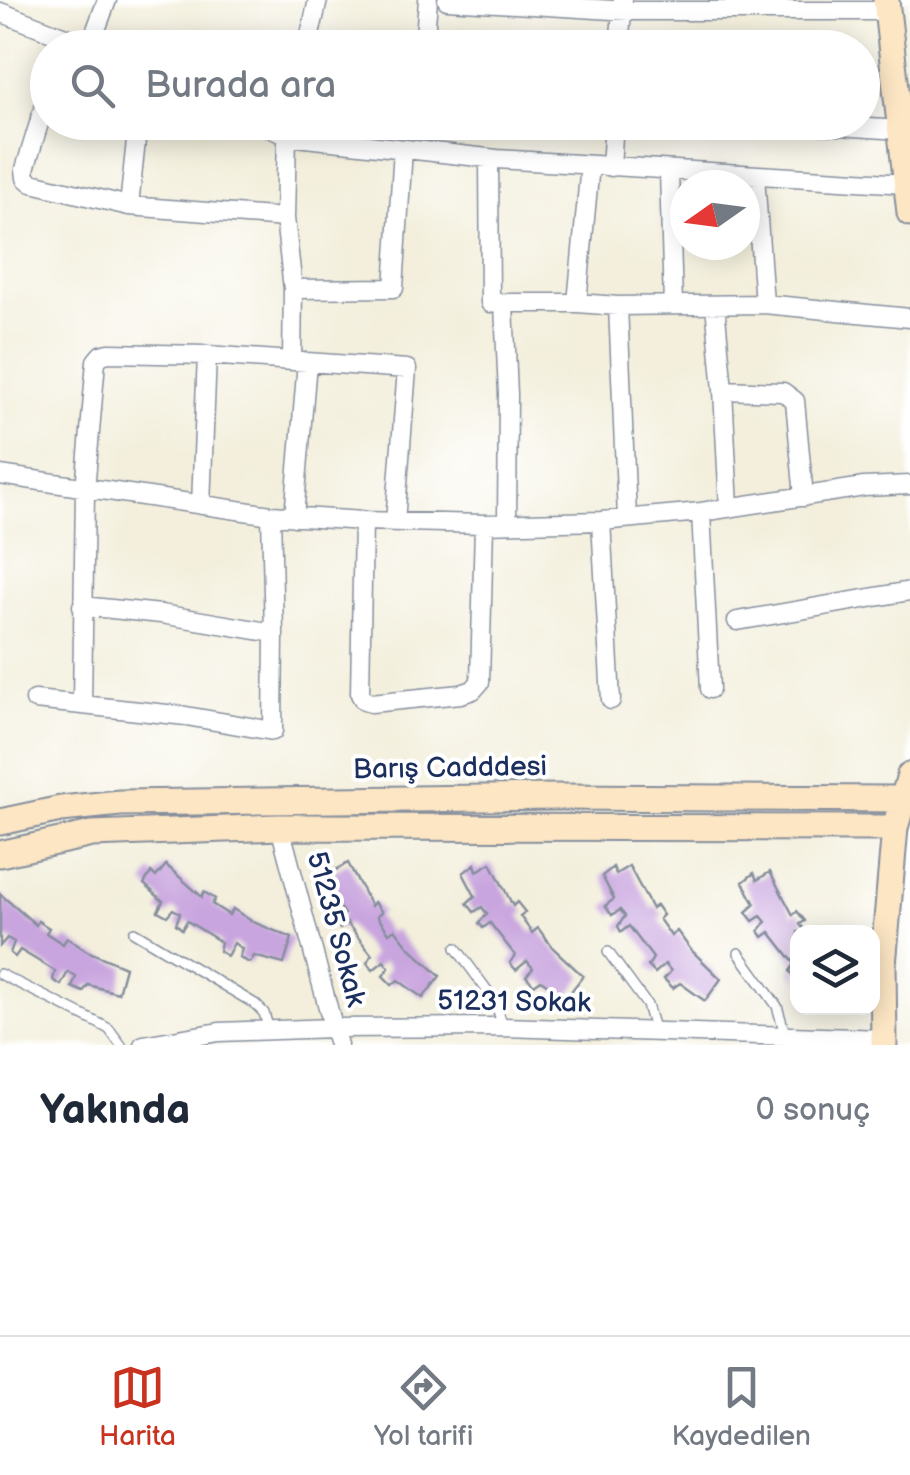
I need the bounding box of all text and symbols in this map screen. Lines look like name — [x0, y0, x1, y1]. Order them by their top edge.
search box — [30, 30, 880, 140]
icon: search — [65, 58, 120, 113]
text: Burada ara — [145, 63, 336, 108]
north arrow — [670, 170, 760, 260]
street label: Barış Cadddesi — [353, 750, 547, 786]
street label: 51235 Sokak — [300, 848, 373, 1010]
map controls — [790, 925, 880, 1015]
button: layers — [790, 925, 880, 1015]
street label: 51231 Sokak — [437, 984, 591, 1020]
text: Yakında — [40, 1085, 190, 1136]
text: 0 sonuç — [756, 1091, 870, 1130]
tab: Harita — [99, 1360, 176, 1453]
tab: Yol tarifi — [374, 1360, 473, 1453]
tab: Kaydedilen — [672, 1360, 811, 1453]

